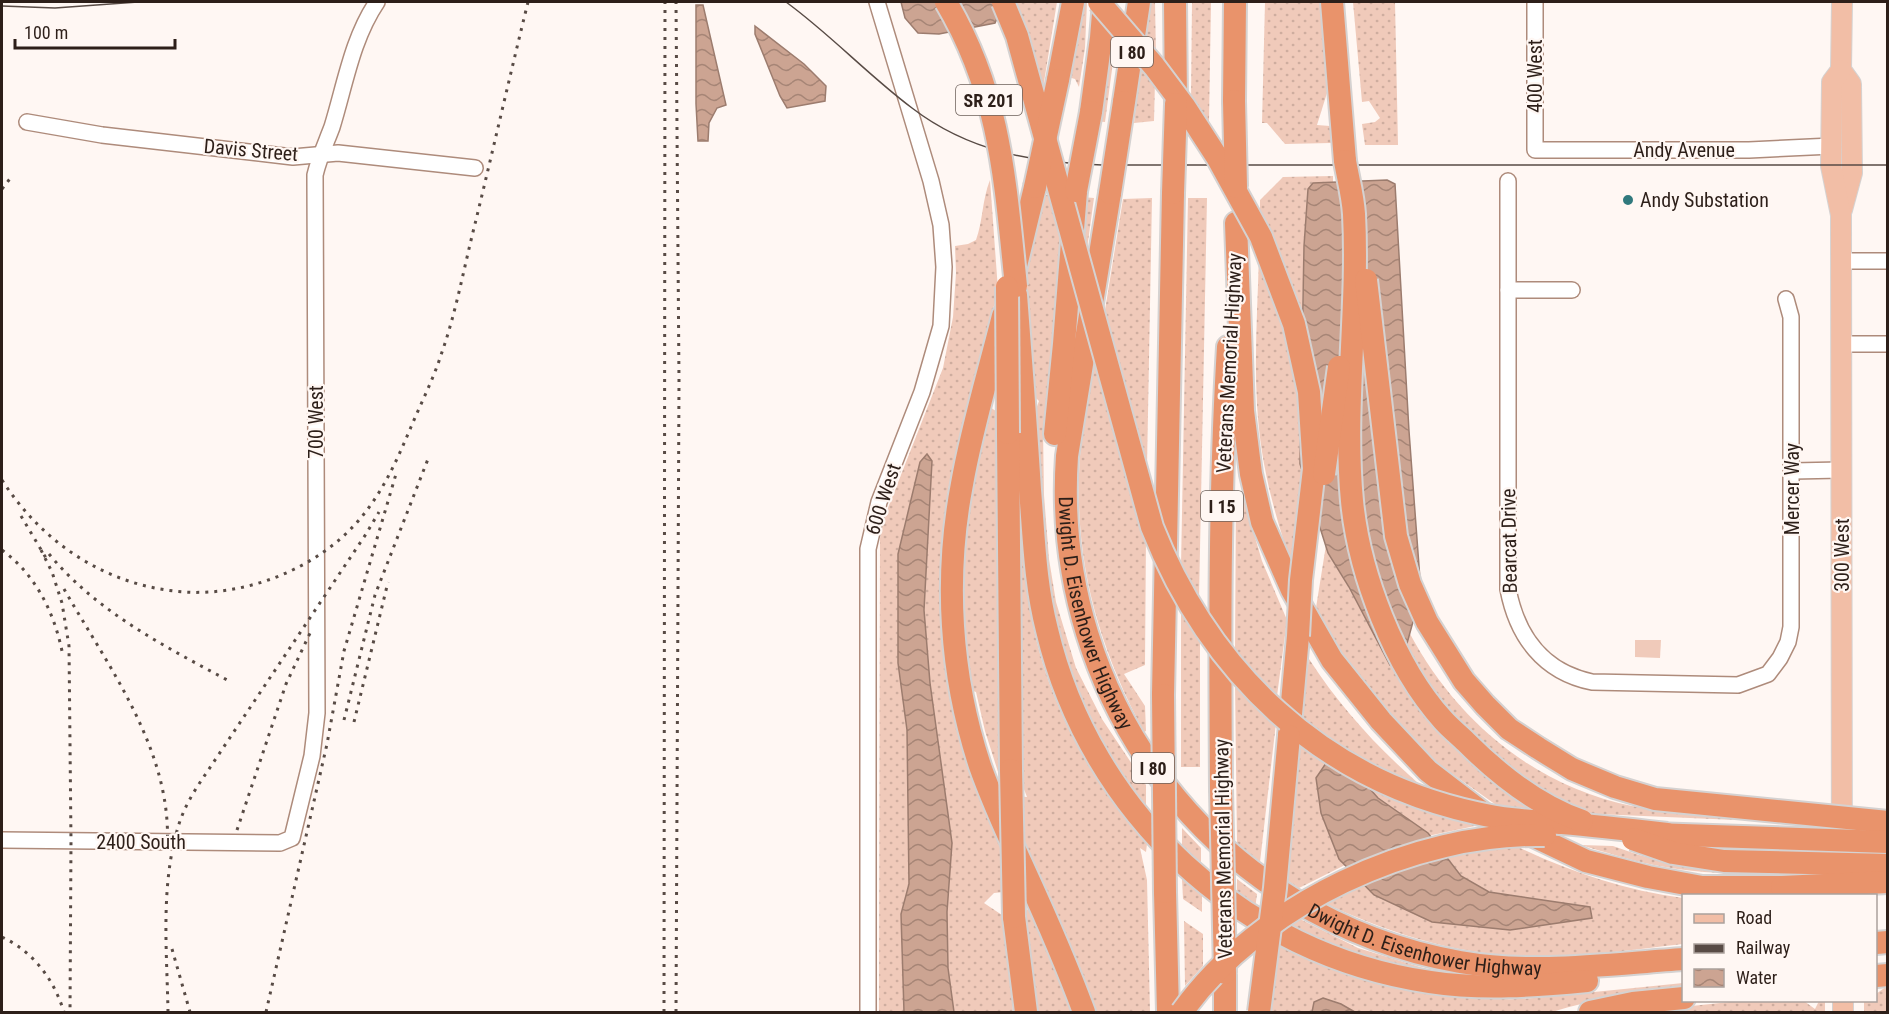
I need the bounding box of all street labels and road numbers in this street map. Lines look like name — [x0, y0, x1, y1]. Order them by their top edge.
road number: I 80 — [1111, 37, 1153, 67]
street label: 400 West — [1523, 39, 1547, 113]
road number: SR 201 — [956, 85, 1022, 115]
street label: Davis Street — [203, 134, 299, 166]
street label: Andy Avenue — [1633, 138, 1735, 162]
street label: Veterans Memorial Highway — [1211, 252, 1247, 474]
street label: 700 West — [304, 385, 328, 459]
street label: Mercer Way — [1780, 443, 1804, 535]
street label: 600 West — [860, 460, 906, 538]
street label: Bearcat Drive — [1496, 488, 1522, 594]
road number: I 15 — [1201, 491, 1243, 521]
street label: Dwight D. Eisenhower Highway — [1054, 496, 1138, 734]
street label: 300 West — [1830, 518, 1854, 592]
street label: Veterans Memorial Highway — [1209, 739, 1237, 959]
road number: I 80 — [1132, 753, 1174, 783]
street label: 2400 South — [96, 830, 186, 854]
street label: Dwight D. Eisenhower Highway — [1304, 898, 1542, 980]

